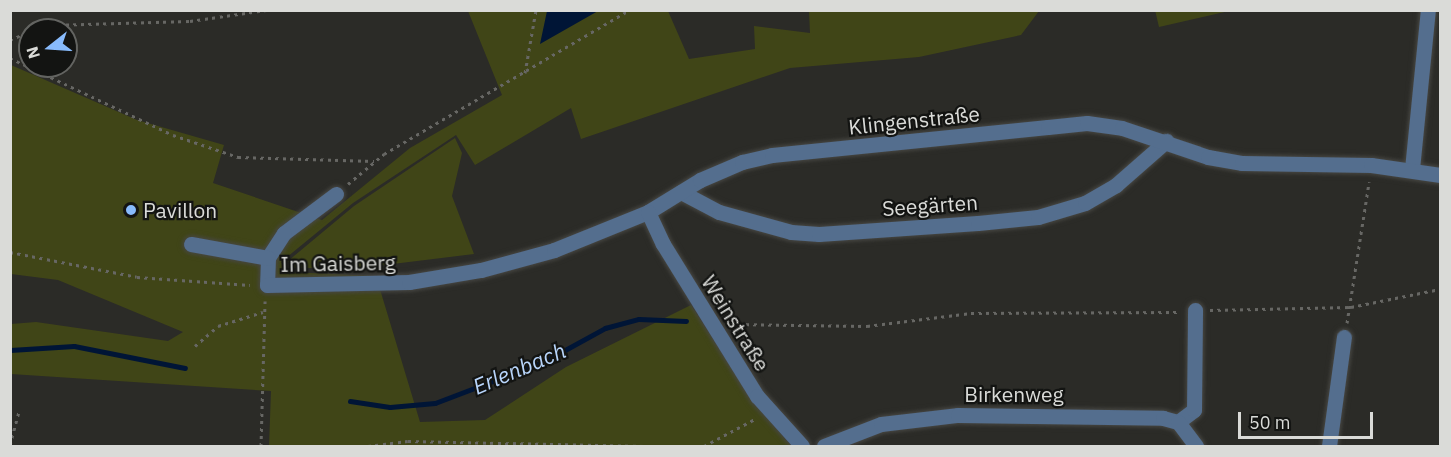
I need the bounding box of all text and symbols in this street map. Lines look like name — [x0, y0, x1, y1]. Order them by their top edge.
north arrow — [18, 18, 78, 78]
text: N — [21, 44, 44, 61]
street label: Klingenstraße — [847, 101, 981, 139]
street label: Seegärten — [881, 189, 979, 221]
place label: Pavillon — [143, 197, 217, 223]
marker: Pavillon — [124, 203, 138, 217]
street label: Im Gaisberg — [280, 249, 396, 277]
street label: Weinstraße — [697, 270, 775, 376]
water label: Erlenbach — [469, 337, 569, 399]
street label: Birkenweg — [964, 381, 1064, 407]
scale bar — [1241, 400, 1376, 438]
text: 50 m — [1249, 411, 1291, 434]

